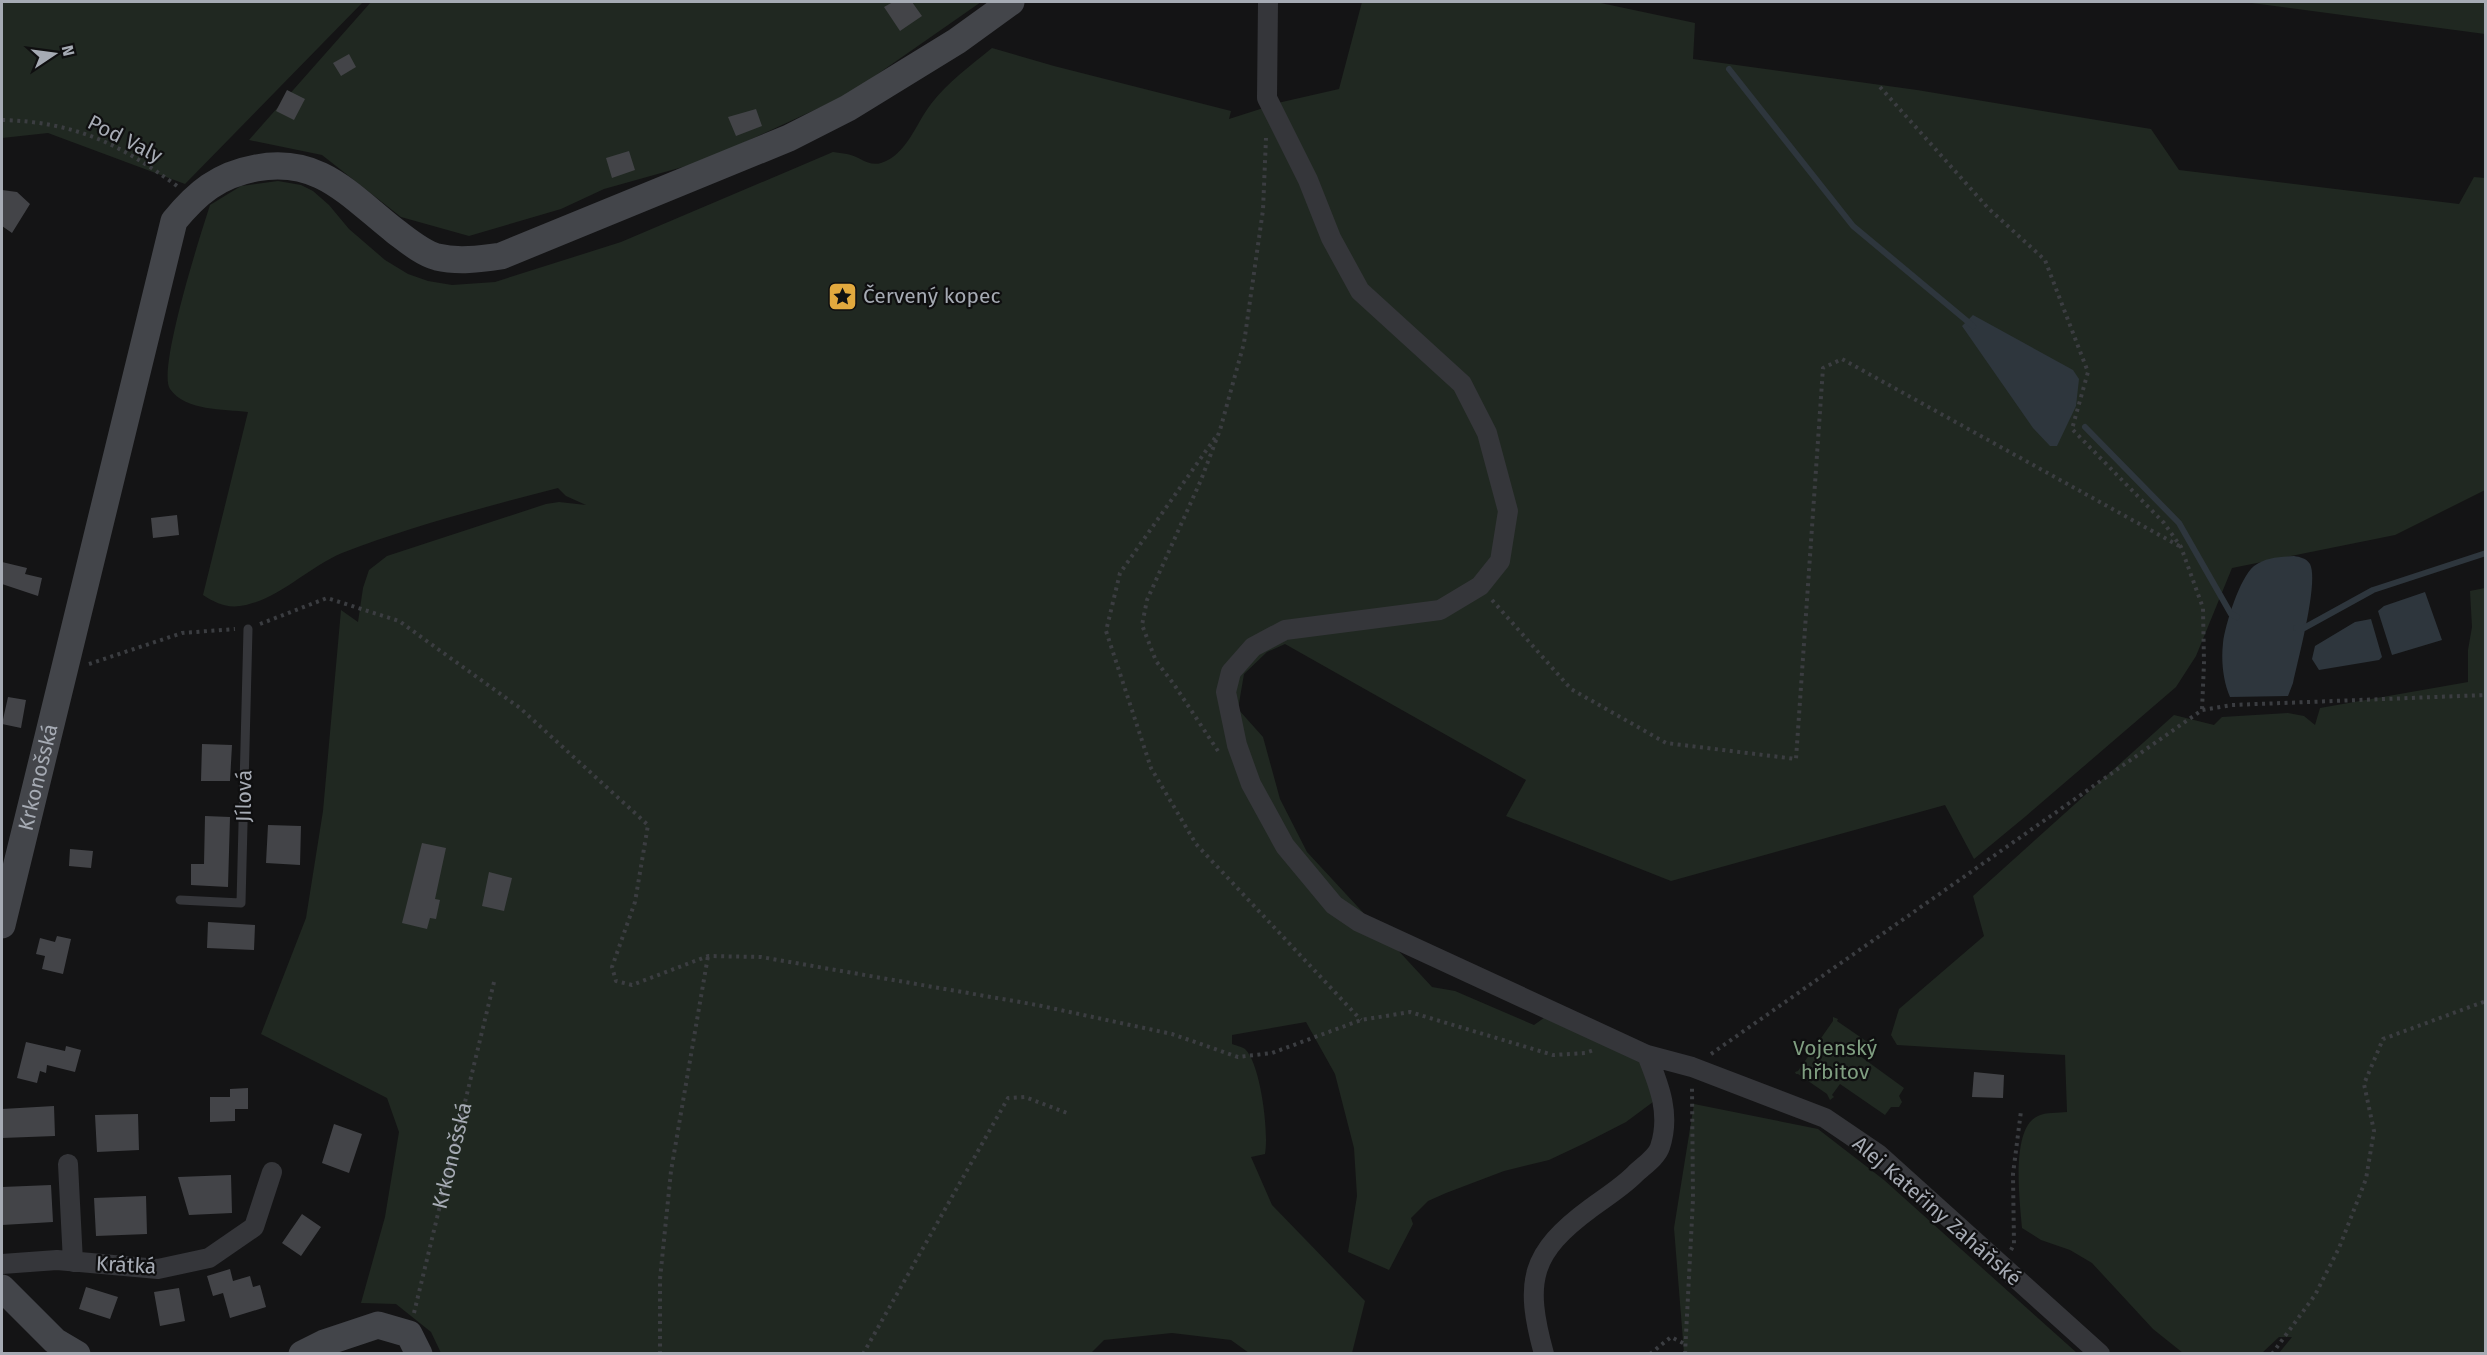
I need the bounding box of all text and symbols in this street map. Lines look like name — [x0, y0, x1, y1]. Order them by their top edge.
north arrow — [24, 24, 84, 84]
text: N — [58, 43, 79, 58]
street label: Pod Valy — [83, 109, 167, 169]
place icon: Červený kopec — [826, 280, 858, 312]
place label: Červený kopec — [863, 283, 1000, 309]
street label: Krkonošská — [12, 721, 64, 833]
street label: Jílová — [231, 770, 257, 822]
park label: Vojenský hřbitov — [1793, 1035, 1878, 1085]
street label: Krkonošská — [427, 1099, 478, 1212]
street label: Alej Kateřiny Zaháňské — [1847, 1131, 2027, 1291]
street label: Krátká — [95, 1250, 157, 1280]

